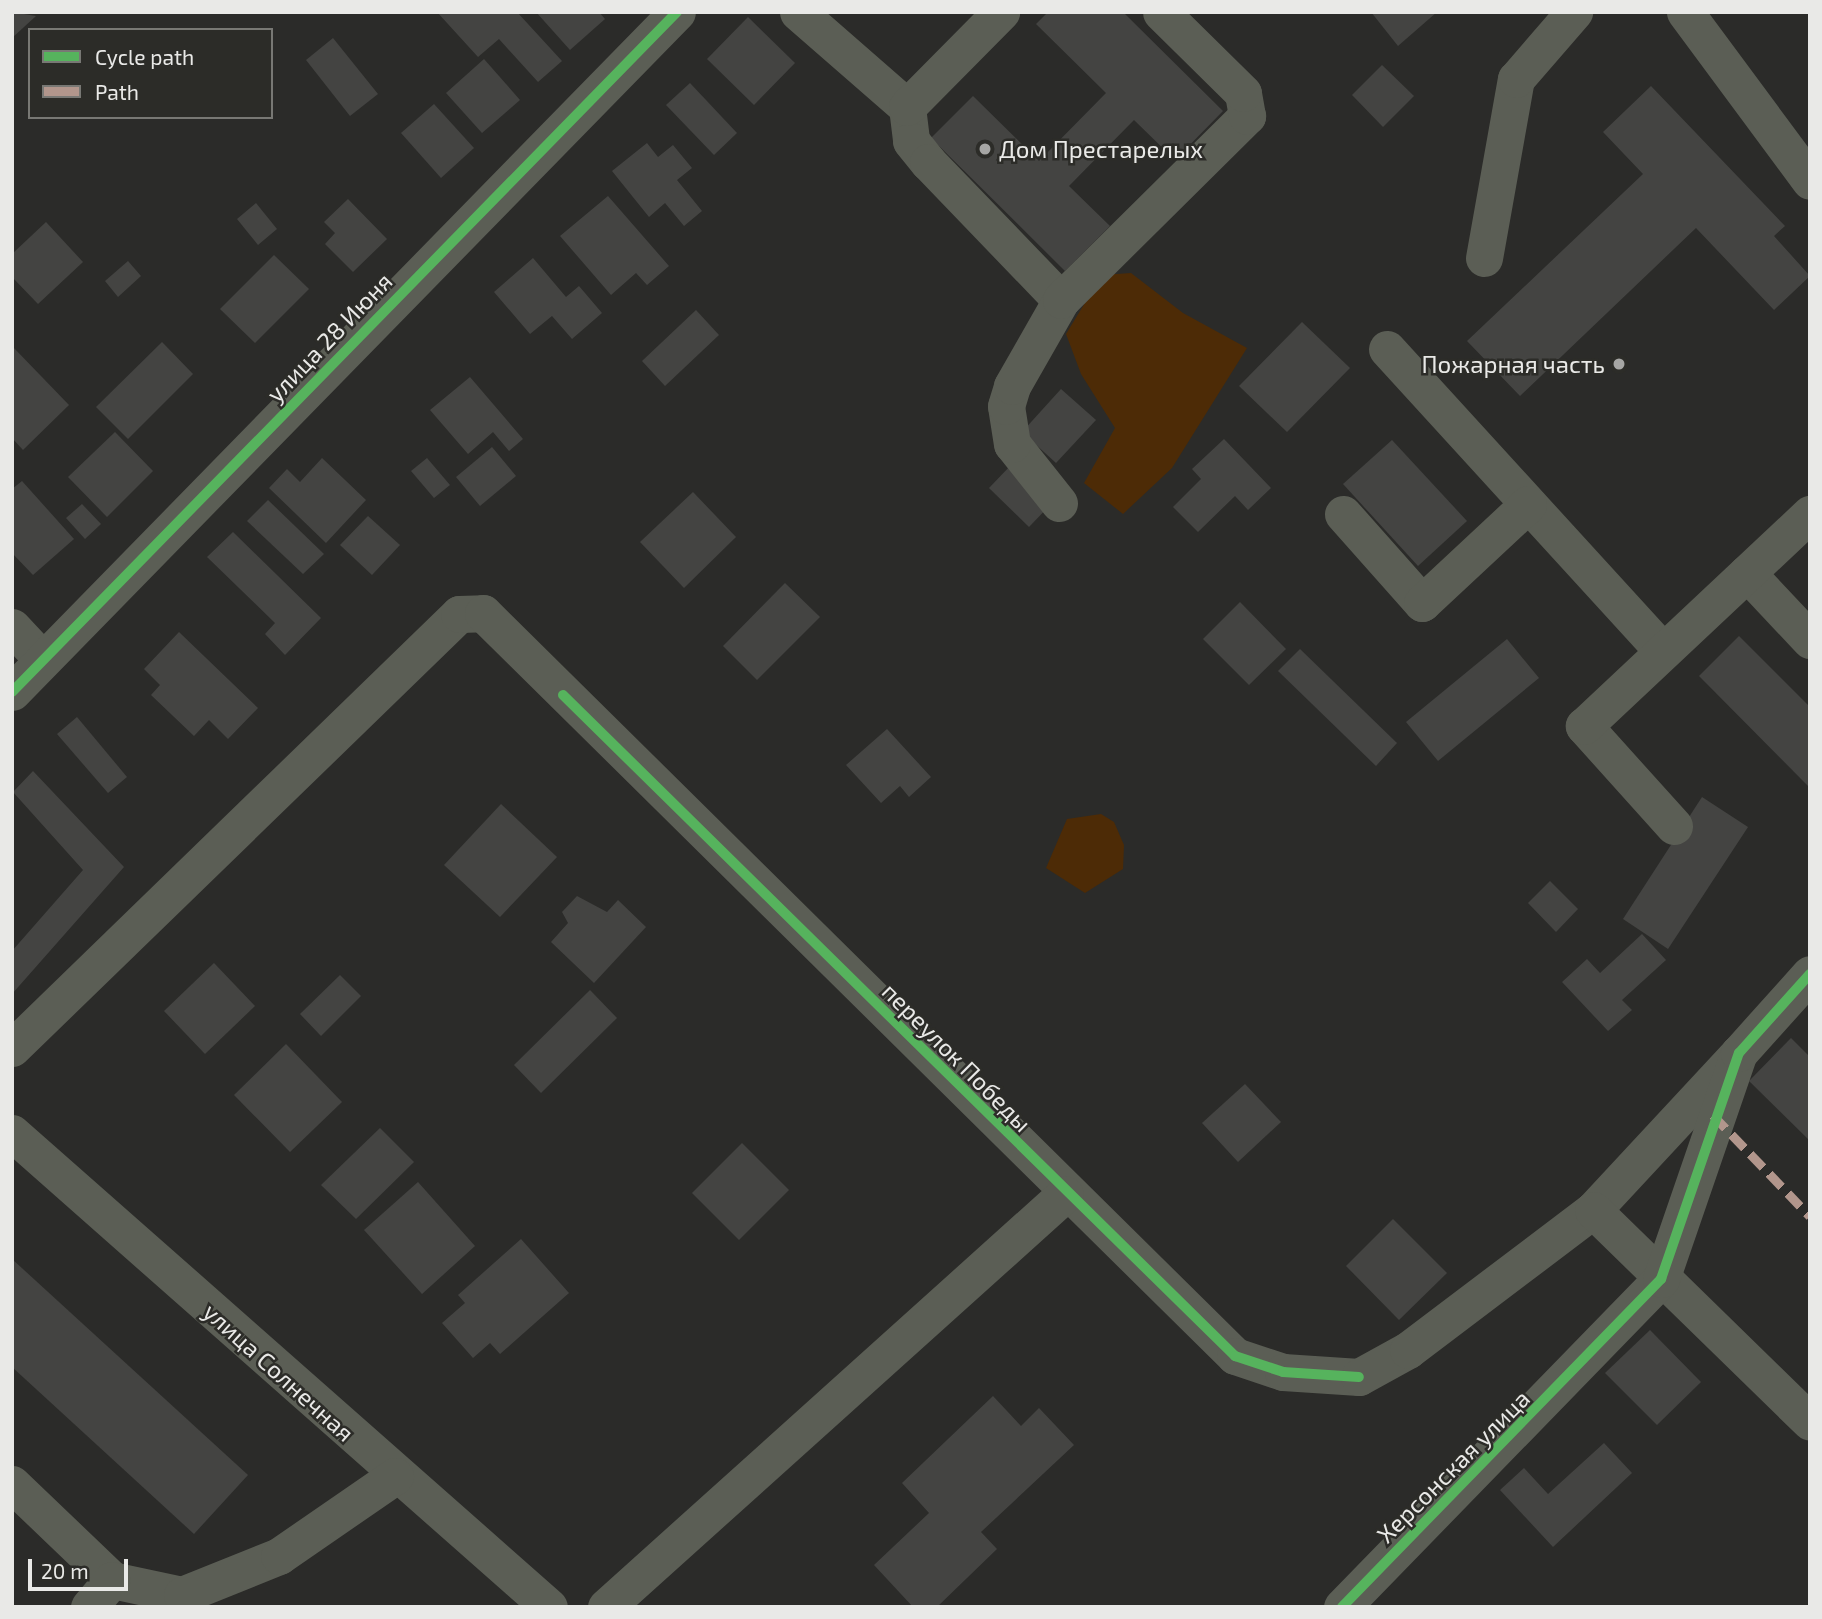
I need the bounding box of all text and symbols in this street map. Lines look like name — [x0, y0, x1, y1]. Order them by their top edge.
legend — [28, 28, 273, 119]
text: Cycle path — [95, 44, 194, 69]
text: Path — [95, 79, 139, 104]
place label: Дом Престарелых — [999, 135, 1203, 163]
marker: Дом Престарелых — [977, 141, 993, 157]
street label: улица 28 Июня — [260, 266, 398, 408]
place label: Пожарная часть — [1422, 350, 1605, 378]
marker: Пожарная часть — [1611, 356, 1627, 372]
street label: переулок Победы — [877, 977, 1037, 1137]
street label: улица Солнечная — [198, 1297, 360, 1447]
street label: Херсонская улица — [1371, 1384, 1535, 1548]
scale bar — [32, 1546, 131, 1590]
text: 20 m — [41, 1558, 89, 1583]

